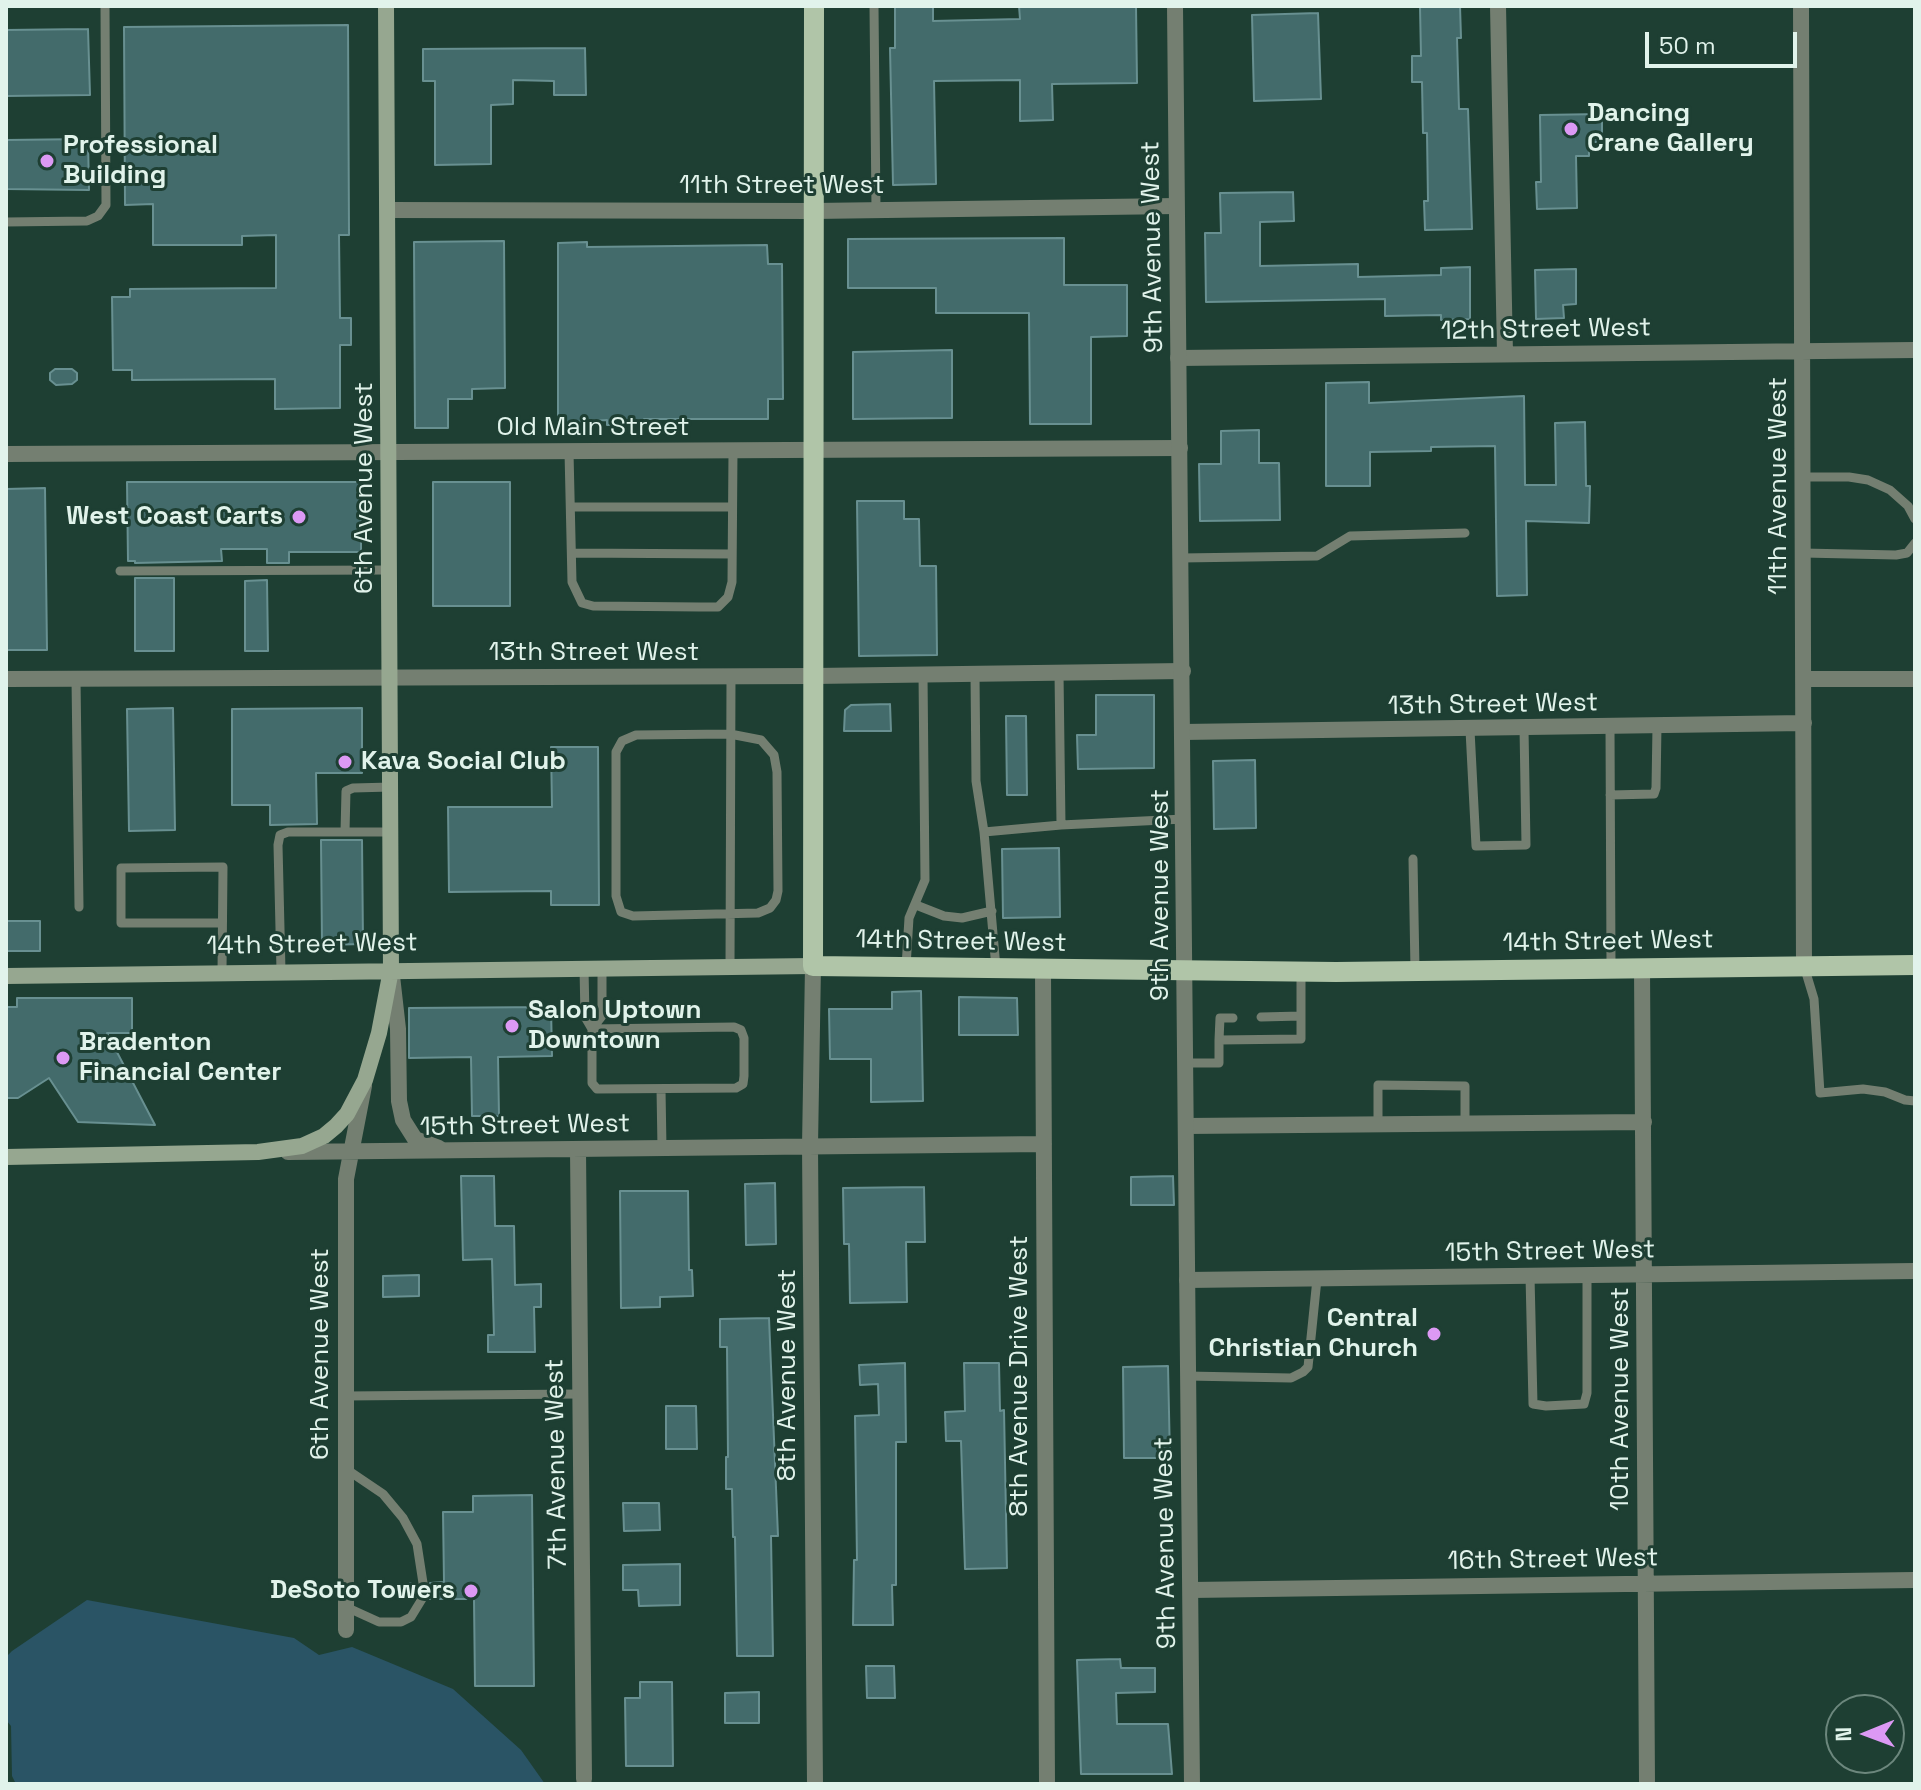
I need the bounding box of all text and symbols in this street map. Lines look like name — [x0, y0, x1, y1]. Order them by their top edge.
scale bar — [1649, 16, 1801, 66]
text: 50 m — [1659, 30, 1716, 61]
place label: Dancing Crane Gallery — [1587, 98, 1754, 160]
marker: Dancing Crane Gallery — [1562, 120, 1580, 138]
place label: Professional Building — [63, 130, 218, 192]
street label: 9th Avenue West — [1136, 141, 1170, 353]
marker: Professional Building — [38, 152, 56, 170]
street label: 11th Street West — [679, 170, 885, 202]
street label: 12th Street West — [1441, 313, 1651, 347]
street label: 11th Avenue West — [1763, 377, 1795, 595]
street label: 6th Avenue West — [349, 382, 381, 594]
street label: Old Main Street — [496, 412, 690, 444]
place label: West Coast Carts — [66, 501, 283, 533]
marker: West Coast Carts — [290, 508, 308, 526]
street label: 13th Street West — [489, 637, 699, 669]
street label: 13th Street West — [1388, 688, 1598, 722]
place label: Kava Social Club — [361, 746, 566, 778]
marker: Kava Social Club — [336, 753, 354, 771]
street label: 9th Avenue West — [1145, 789, 1177, 1001]
street label: 14th Street West — [855, 925, 1067, 959]
street label: 14th Street West — [1502, 925, 1714, 959]
street label: 14th Street West — [206, 928, 418, 962]
place label: Salon Uptown Downtown — [528, 995, 702, 1056]
marker: Salon Uptown Downtown — [503, 1017, 521, 1035]
place label: Bradenton Financial Center — [79, 1027, 282, 1088]
marker: Bradenton Financial Center — [54, 1049, 72, 1067]
street label: 15th Street West — [420, 1109, 630, 1143]
street label: 8th Avenue Drive West — [1004, 1235, 1036, 1517]
street label: 15th Street West — [1445, 1235, 1655, 1269]
street label: 6th Avenue West — [305, 1248, 337, 1460]
street label: 8th Avenue West — [772, 1269, 804, 1481]
street label: 10th Avenue West — [1605, 1287, 1637, 1511]
place label: Central Christian Church — [1209, 1303, 1418, 1364]
marker: Central Christian Church — [1425, 1325, 1443, 1343]
street label: 7th Avenue West — [540, 1358, 574, 1570]
street label: 9th Avenue West — [1149, 1437, 1183, 1649]
street label: 16th Street West — [1447, 1543, 1659, 1577]
place label: DeSoto Towers — [270, 1575, 455, 1607]
marker: DeSoto Towers — [462, 1582, 480, 1600]
north arrow — [1825, 1694, 1905, 1774]
text: N — [1829, 1727, 1857, 1742]

